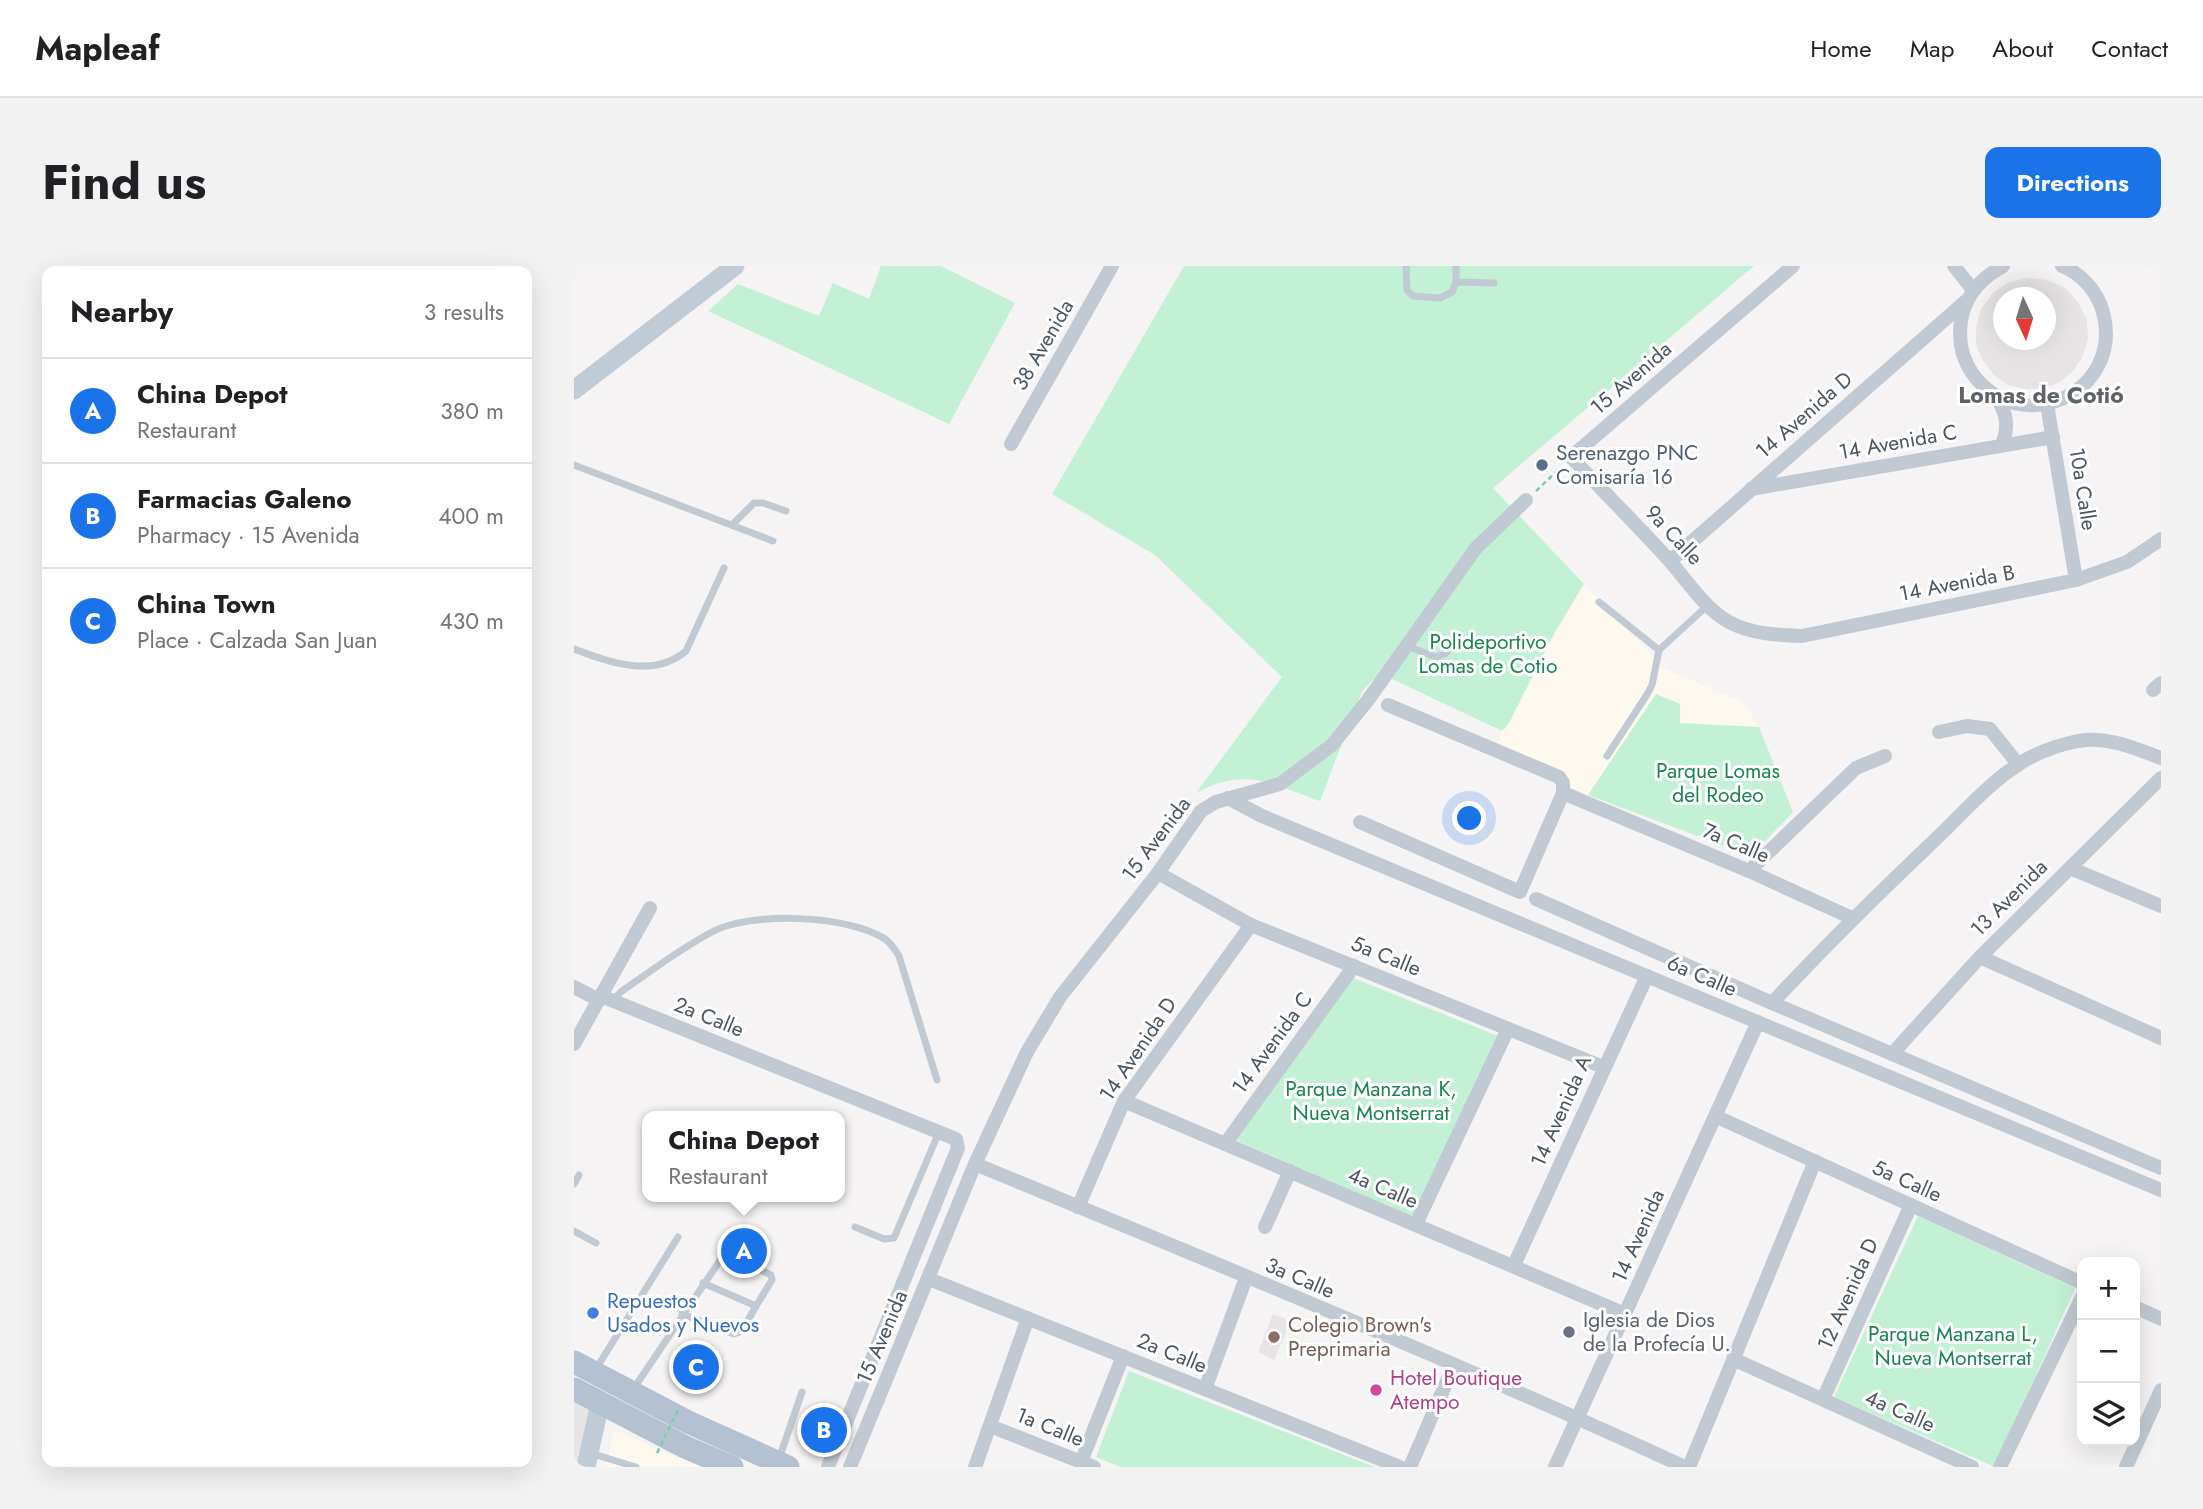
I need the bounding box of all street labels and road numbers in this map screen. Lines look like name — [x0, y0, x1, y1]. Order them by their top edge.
street label: 38 Avenida — [1005, 294, 1081, 396]
street label: 15 Avenida — [1584, 334, 1678, 422]
street label: 14 Avenida D — [1749, 364, 1859, 466]
street label: 14 Avenida C — [1836, 417, 1960, 467]
street label: 10a Calle — [2062, 445, 2104, 533]
street label: 9a Calle — [1638, 498, 1710, 572]
street label: 14 Avenida B — [1897, 557, 2017, 609]
street label: 15 Avenida — [1114, 791, 1198, 887]
street label: 7a Calle — [1698, 815, 1774, 871]
street label: 13 Avenida — [1964, 853, 2054, 943]
street label: 5a Calle — [1346, 928, 1426, 984]
street label: 6a Calle — [1662, 948, 1742, 1004]
street label: 14 Avenida C — [1225, 986, 1319, 1100]
street label: 2a Calle — [669, 989, 749, 1045]
street label: 14 Avenida D — [1092, 991, 1184, 1107]
street label: 14 Avenida A — [1523, 1050, 1599, 1172]
street label: 5a Calle — [1867, 1152, 1947, 1210]
street label: 4a Calle — [1343, 1160, 1423, 1216]
street label: 14 Avenida — [1604, 1185, 1672, 1287]
street label: 12 Avenida D — [1810, 1233, 1886, 1355]
street label: 3a Calle — [1261, 1250, 1340, 1306]
street label: 15 Avenida — [849, 1286, 915, 1388]
street label: 2a Calle — [1132, 1325, 1212, 1381]
street label: 4a Calle — [1860, 1382, 1940, 1440]
street label: 1a Calle — [1012, 1400, 1089, 1454]

